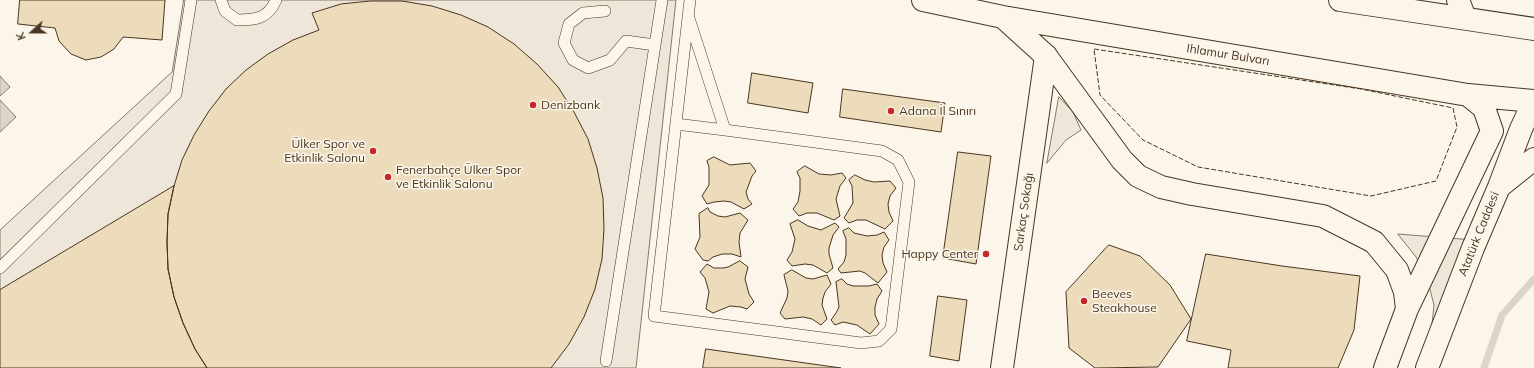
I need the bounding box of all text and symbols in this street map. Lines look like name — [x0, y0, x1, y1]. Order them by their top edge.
north arrow — [12, 12, 52, 52]
text: K — [13, 30, 29, 42]
street label: Ihlamur Bulvarı — [1186, 41, 1270, 69]
place label: Denizbank — [541, 98, 600, 112]
marker: Denizbank — [528, 100, 538, 110]
place label: Adana İl Sınırı — [899, 104, 976, 118]
marker: Adana İl Sınırı — [886, 106, 896, 116]
place label: Ülker Spor ve Etkinlik Salonu — [284, 137, 365, 165]
marker: Ülker Spor ve Etkinlik Salonu — [368, 146, 378, 156]
place label: Fenerbahçe Ülker Spor ve Etkinlik Salonu — [396, 163, 521, 191]
marker: Fenerbahçe Ülker Spor ve Etkinlik Salonu — [383, 172, 393, 182]
street label: Sarkaç Sokağı — [1011, 172, 1037, 252]
street label: Atatürk Caddesi — [1456, 190, 1502, 278]
place label: Happy Center — [901, 247, 978, 261]
marker: Happy Center — [981, 249, 991, 259]
place label: Beeves Steakhouse — [1092, 287, 1157, 315]
marker: Beeves Steakhouse — [1079, 296, 1089, 306]

